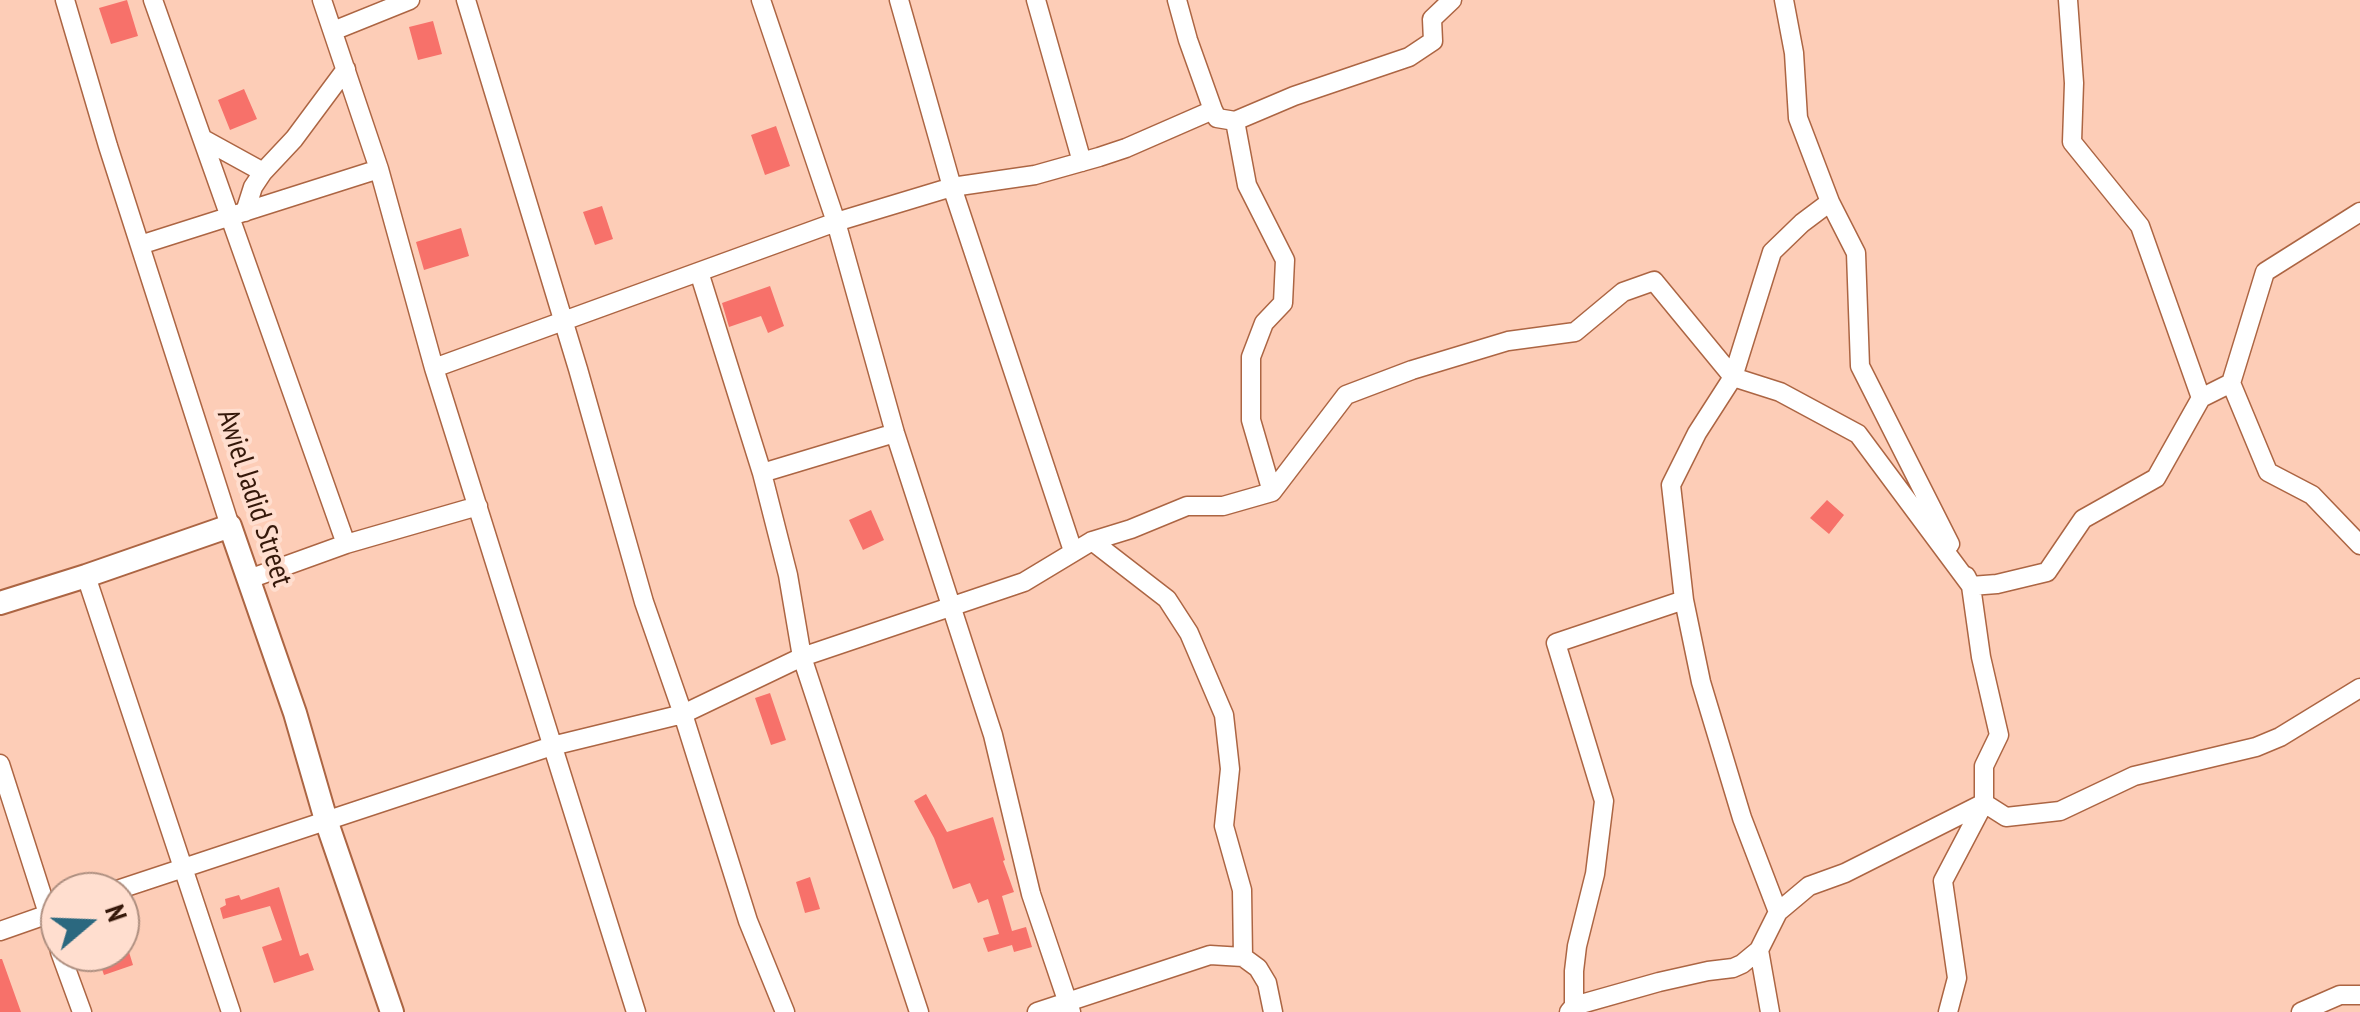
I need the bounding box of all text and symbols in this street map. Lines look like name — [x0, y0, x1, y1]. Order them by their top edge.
street label: Awiel Jadid Street — [208, 405, 300, 591]
north arrow — [40, 872, 140, 972]
text: N — [97, 900, 137, 926]

